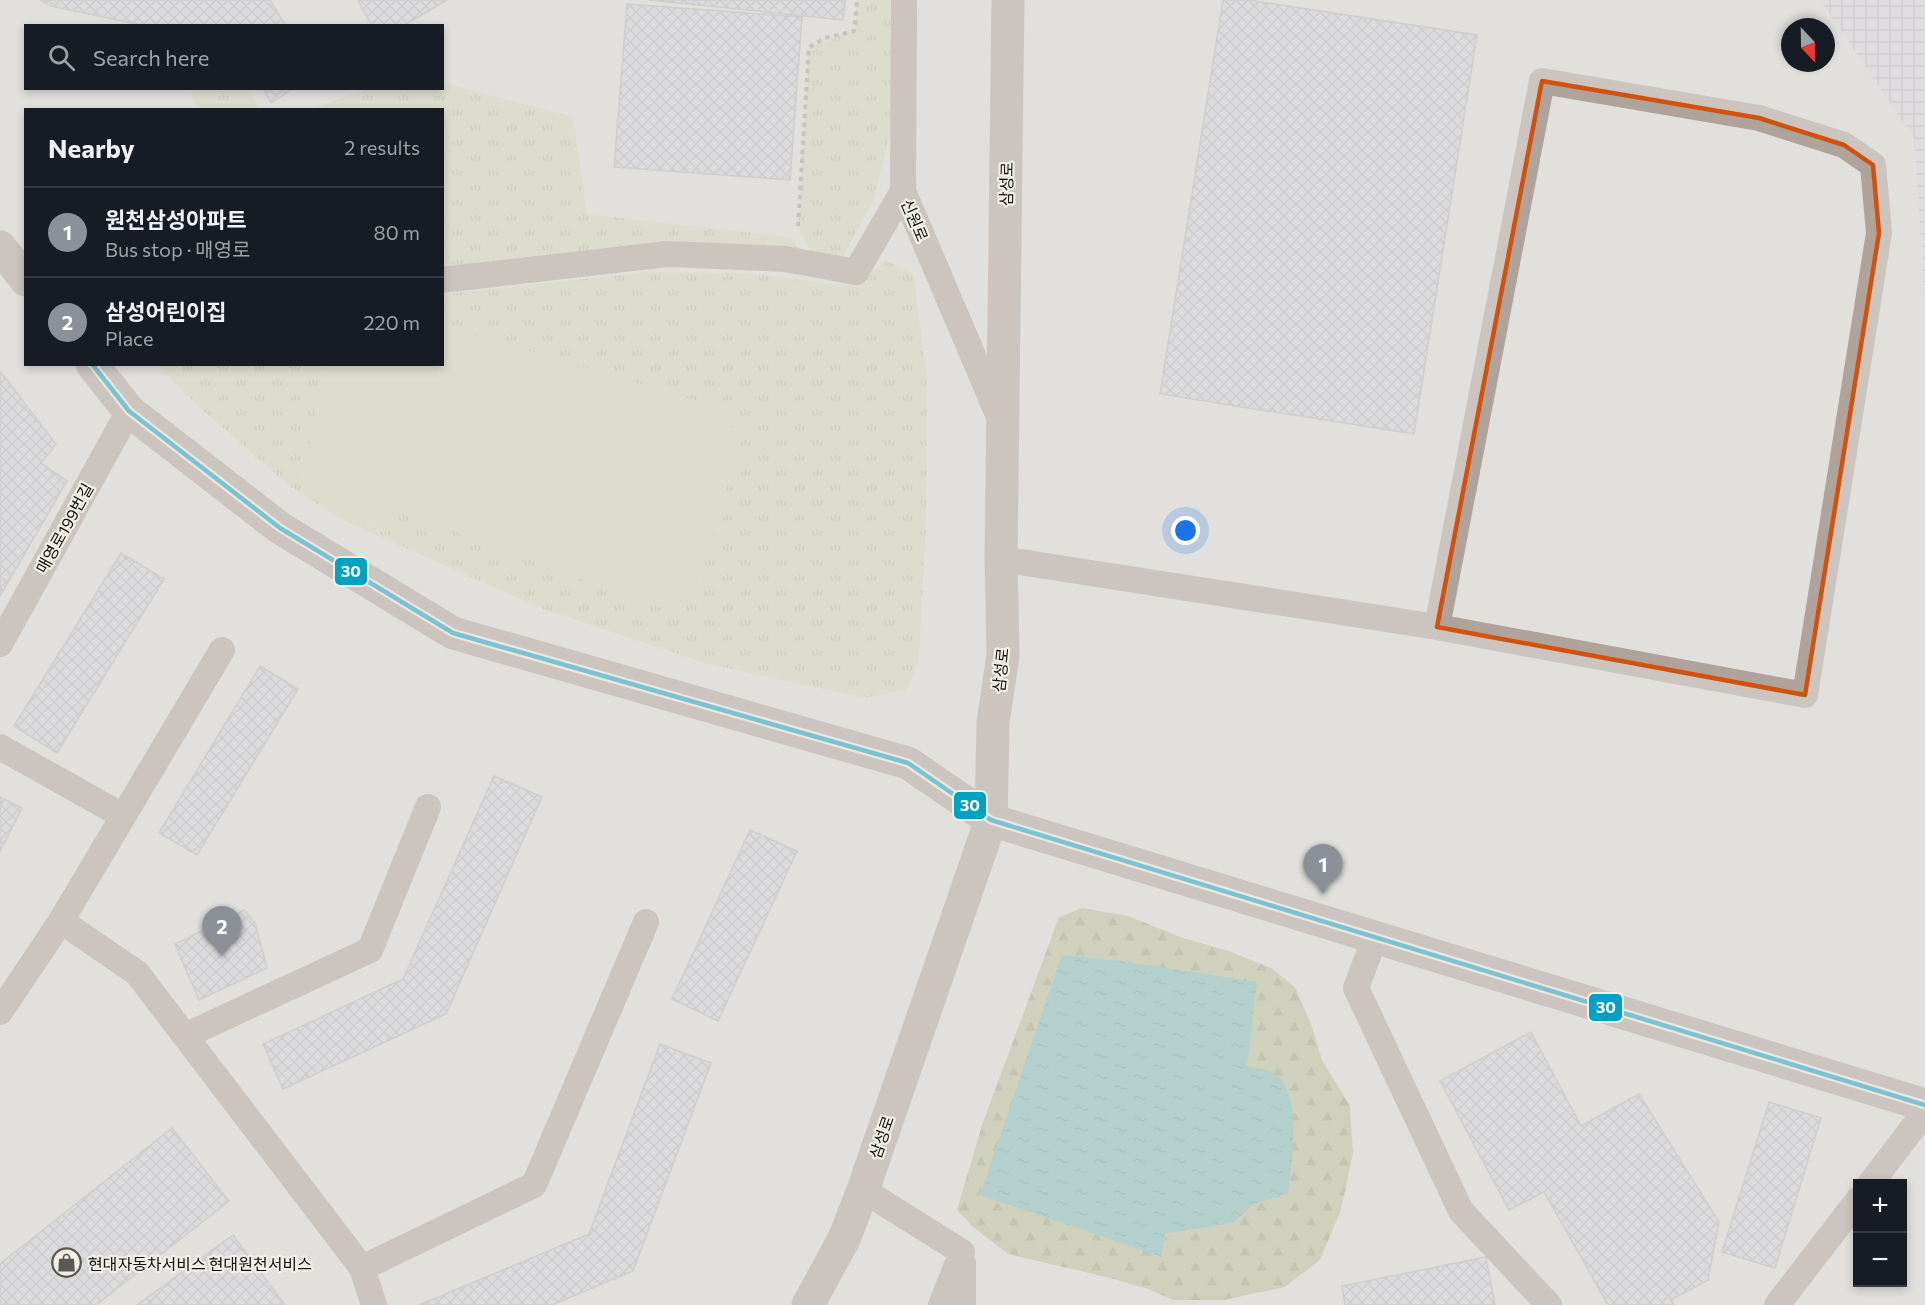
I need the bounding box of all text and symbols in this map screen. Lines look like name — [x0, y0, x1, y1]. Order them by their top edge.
north arrow — [1781, 18, 1835, 72]
search box — [24, 24, 444, 90]
icon: search — [45, 41, 78, 74]
text: Search here — [93, 44, 209, 71]
text: Nearby — [48, 132, 135, 163]
text: 2 results — [344, 135, 420, 159]
street label: 삼성로 — [996, 161, 1016, 206]
street label: 신원로 — [898, 196, 932, 244]
text: 원천삼성아파트 — [105, 206, 247, 233]
text: 1 — [63, 220, 72, 244]
text: 80 m — [374, 220, 420, 244]
text: Bus stop · 매영로 — [105, 237, 250, 261]
text: 삼성어린이집 — [105, 298, 226, 325]
text: 2 — [62, 310, 73, 334]
text: 220 m — [364, 310, 420, 334]
text: Place — [105, 326, 154, 350]
street label: 매영로199번길 — [31, 480, 97, 576]
your location — [1171, 516, 1200, 545]
line badge: 30 — [334, 557, 368, 586]
text: 30 — [341, 561, 361, 580]
street label: 삼성로 — [988, 647, 1012, 693]
line badge: 30 — [953, 791, 987, 820]
text: 30 — [960, 795, 980, 814]
pin: 1 — [1304, 844, 1342, 894]
pin: 2 — [202, 906, 242, 956]
line badge: 30 — [1588, 993, 1623, 1022]
text: 30 — [1596, 997, 1616, 1016]
street label: 삼성로 — [865, 1113, 897, 1161]
map controls — [1853, 1179, 1907, 1287]
button: + — [1853, 1179, 1907, 1233]
button: − — [1853, 1233, 1907, 1287]
shop icon: 현대자동차서비스 현대원천서비스 — [51, 1247, 83, 1279]
place label: 현대자동차서비스 현대원천서비스 — [88, 1254, 312, 1273]

